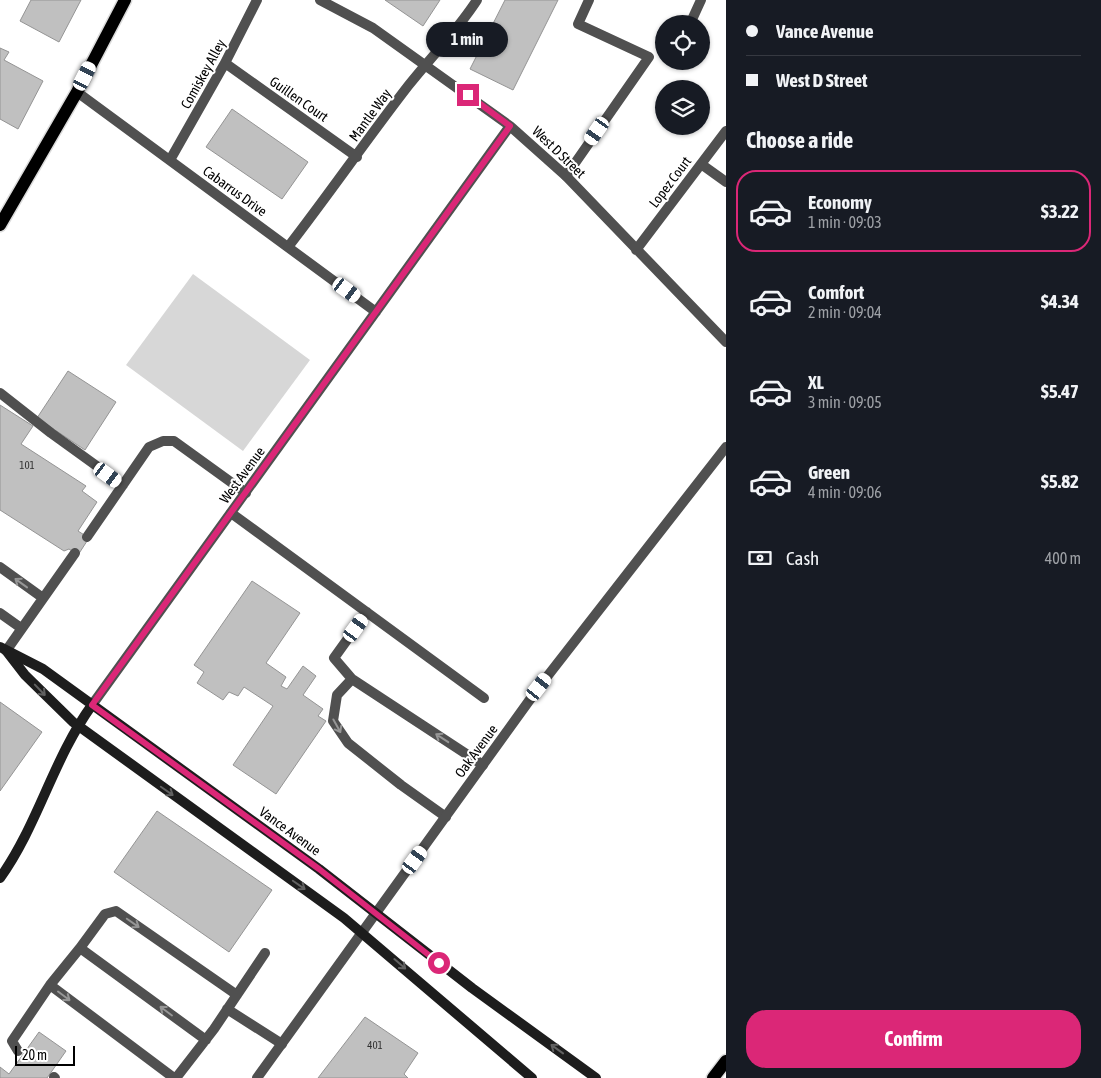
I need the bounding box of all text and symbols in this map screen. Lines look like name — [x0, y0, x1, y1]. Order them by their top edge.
map controls — [655, 15, 710, 135]
button: locate — [655, 15, 710, 70]
text: Vance Avenue — [776, 20, 874, 42]
callout: 1 min — [427, 22, 509, 58]
text: 1 min — [451, 30, 483, 48]
street label: Comiskey Alley — [177, 36, 229, 112]
car — [71, 59, 98, 93]
text: West D Street — [776, 69, 868, 91]
street label: Guillen Court — [267, 73, 331, 125]
button: layers — [655, 80, 710, 135]
route end — [457, 84, 479, 106]
street label: Mantle Way — [346, 86, 394, 144]
car — [582, 114, 611, 148]
street label: West D Street — [529, 123, 589, 181]
text: Choose a ride — [746, 127, 853, 153]
street label: Lopez Court — [646, 153, 694, 211]
street label: Cabarrus Drive — [200, 162, 270, 220]
icon: car — [748, 189, 793, 234]
text: Economy — [808, 191, 872, 213]
text: $3.22 — [1041, 200, 1079, 222]
text: 1 min · 09:03 — [808, 213, 882, 231]
car — [330, 275, 363, 305]
icon: car — [748, 279, 793, 324]
text: Comfort — [808, 281, 864, 303]
text: $4.34 — [1041, 290, 1079, 312]
text: 2 min · 09:04 — [808, 303, 882, 321]
icon: car — [748, 369, 793, 414]
text: XL — [808, 371, 824, 393]
text: $5.47 — [1041, 380, 1079, 402]
text: 3 min · 09:05 — [808, 393, 882, 411]
street label: West Avenue — [216, 444, 268, 506]
house number: 101 — [19, 459, 35, 471]
icon: car — [748, 459, 793, 504]
car — [91, 460, 124, 490]
text: Green — [808, 461, 850, 483]
text: $5.82 — [1041, 470, 1079, 492]
text: 4 min · 09:06 — [808, 483, 882, 501]
icon: cash — [746, 544, 774, 572]
text: Cash — [786, 547, 819, 569]
text: 400 m — [1045, 549, 1081, 567]
one-way arrow — [15, 578, 29, 588]
car — [341, 611, 370, 645]
car — [523, 671, 554, 703]
one-way arrow — [33, 684, 46, 696]
one-way arrow — [332, 718, 342, 733]
street label: Oak Avenue — [451, 721, 501, 781]
one-way arrow — [435, 733, 449, 744]
one-way arrow — [159, 786, 173, 796]
street label: Vance Avenue — [256, 803, 324, 859]
car — [400, 843, 429, 877]
one-way arrow — [292, 880, 306, 890]
one-way arrow — [125, 918, 139, 928]
route start — [428, 952, 450, 974]
one-way arrow — [393, 959, 406, 970]
one-way arrow — [57, 991, 71, 1001]
one-way arrow — [160, 1005, 173, 1016]
button: Confirm — [746, 1010, 1081, 1068]
house number: 401 — [367, 1039, 383, 1051]
scale bar — [15, 1043, 75, 1066]
one-way arrow — [550, 1044, 564, 1054]
text: 20 m — [22, 1047, 47, 1063]

